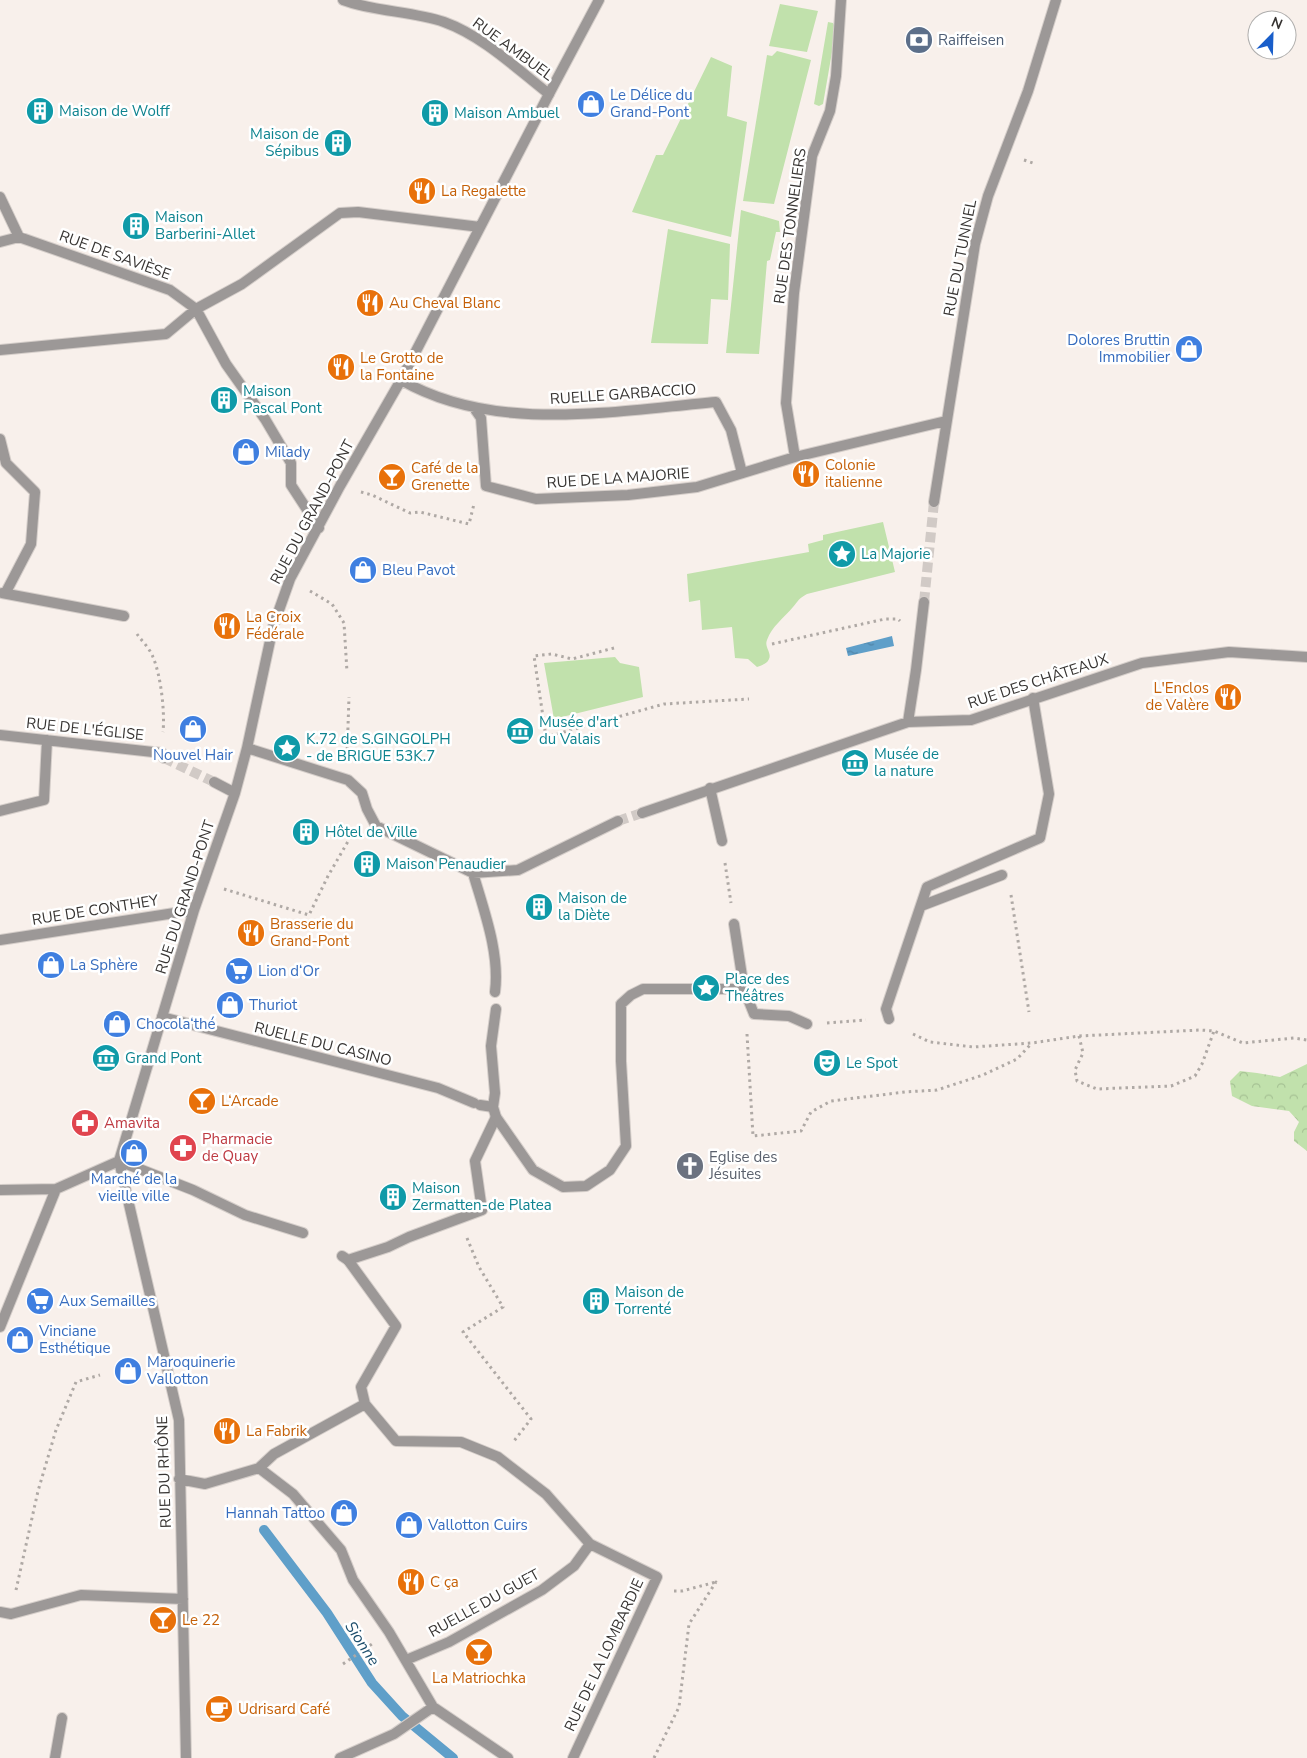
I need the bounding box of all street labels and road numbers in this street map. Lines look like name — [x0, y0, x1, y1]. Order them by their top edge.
street label: RUE AMBUEL — [469, 13, 557, 85]
street label: RUE DES TONNELIERS — [769, 147, 811, 305]
street label: RUE DU TUNNEL — [939, 198, 981, 318]
street label: RUE DE SAVIÈSE — [56, 226, 174, 284]
street label: RUELLE GARBACCIO — [549, 379, 697, 409]
street label: RUE DU GRAND-PONT — [265, 436, 359, 588]
street label: RUE DE LA MAJORIE — [546, 463, 690, 493]
street label: RUE DES CHÂTEAUX — [965, 649, 1111, 713]
street label: RUE DE L'ÉGLISE — [25, 713, 145, 745]
street label: RUE DU GRAND-PONT — [151, 817, 219, 977]
street label: RUE DE CONTHEY — [30, 890, 161, 930]
street label: RUELLE DU CASINO — [252, 1017, 394, 1071]
street label: RUE DU RHÔNE — [151, 1416, 176, 1528]
street label: RUELLE DU GUET — [425, 1564, 543, 1642]
street label: RUE DE LA LOMBARDIE — [560, 1575, 648, 1735]

